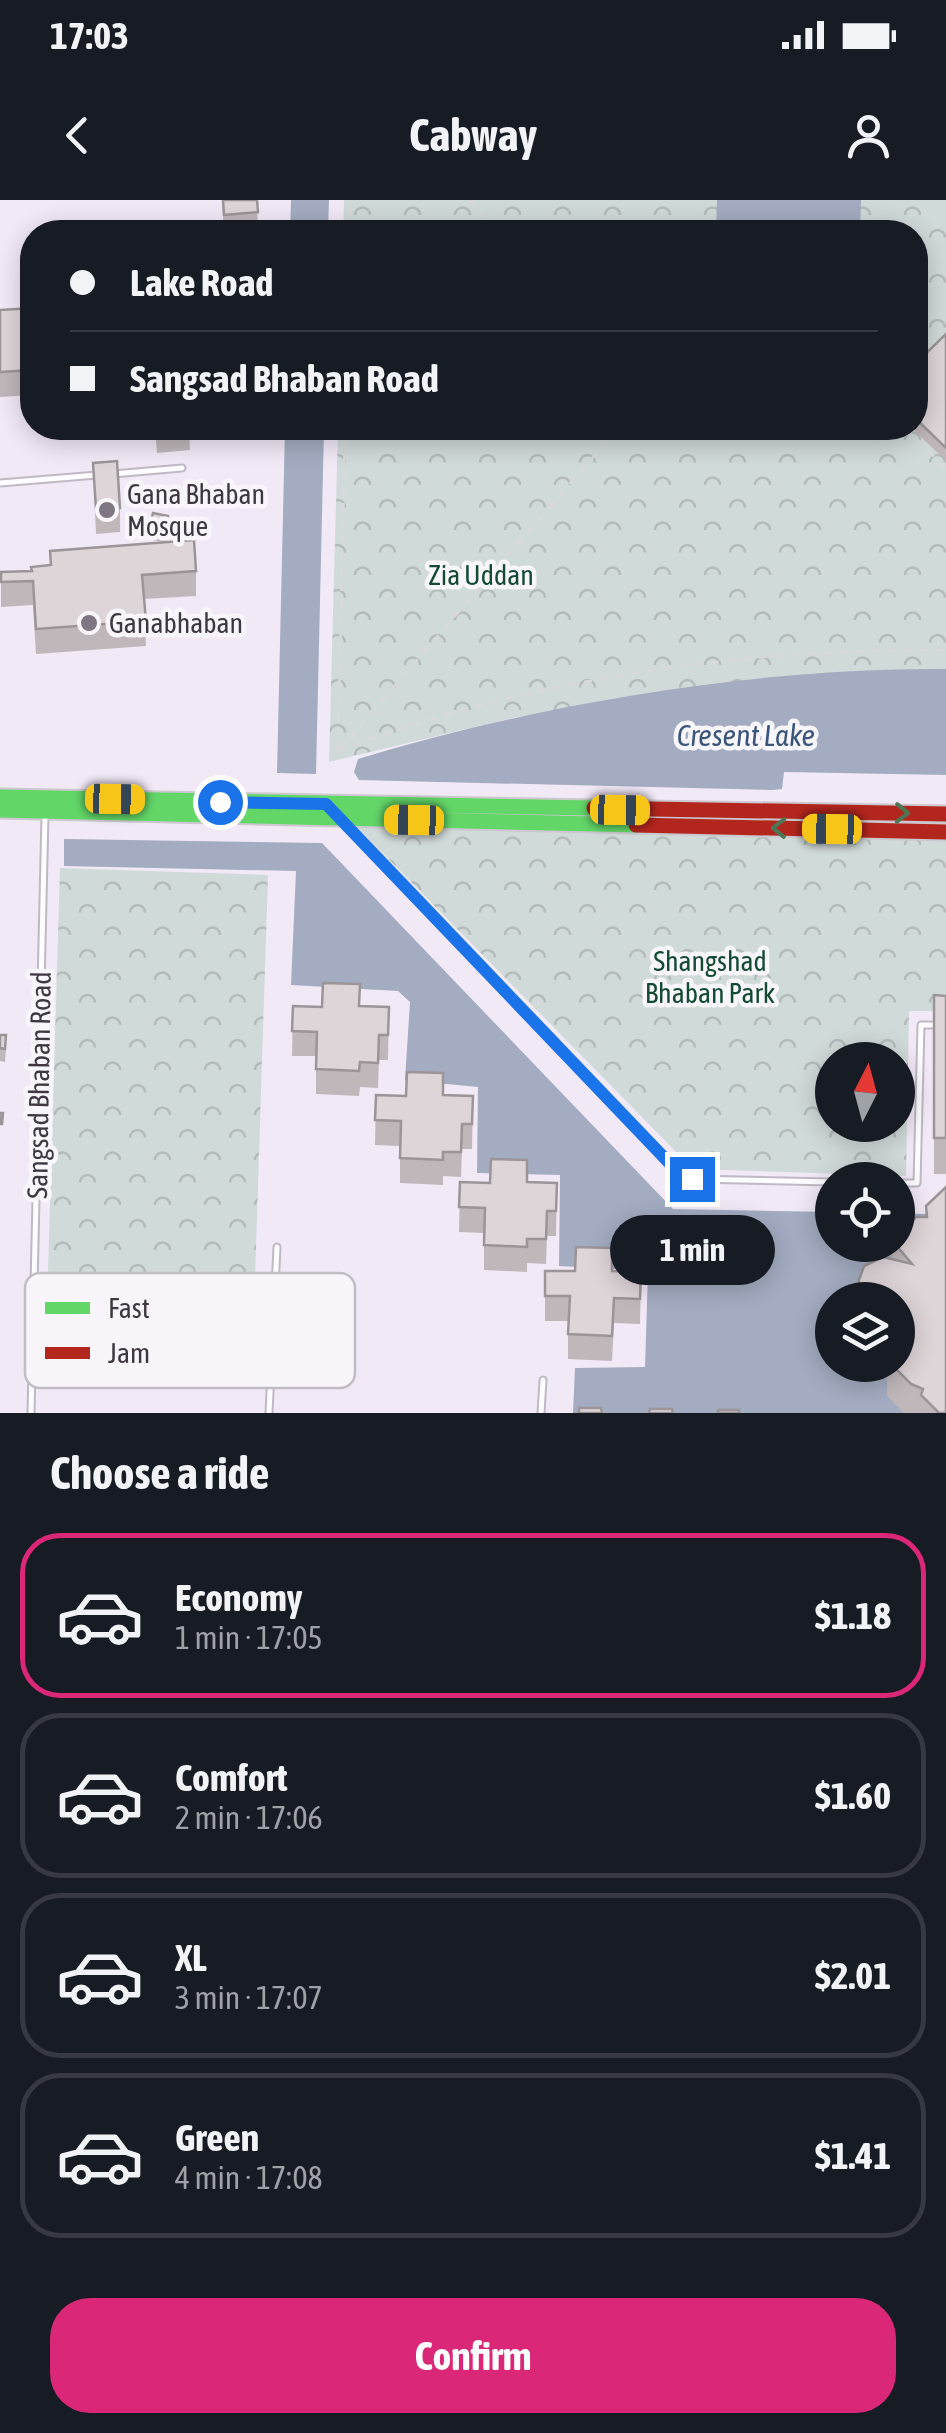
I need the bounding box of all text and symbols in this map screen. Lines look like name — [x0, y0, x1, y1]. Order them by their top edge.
text: 17:03 — [50, 14, 129, 57]
icon: back — [50, 108, 105, 163]
icon: person — [841, 108, 896, 163]
text: Cabway — [409, 109, 537, 161]
text: Lake Road — [130, 261, 273, 304]
text: Sangsad Bhaban Road — [130, 357, 439, 400]
place label: Gana Bhaban Mosque — [127, 478, 265, 542]
marker: Gana Bhaban Mosque — [96, 499, 118, 521]
park label: Zia Uddan — [428, 559, 534, 591]
place label: Ganabhaban — [109, 607, 243, 639]
marker: Ganabhaban — [78, 612, 100, 634]
water label: Cresent Lake — [677, 718, 815, 752]
route start — [198, 780, 243, 825]
car — [85, 783, 145, 815]
car — [590, 794, 650, 826]
one-way arrow — [896, 802, 911, 824]
car — [384, 804, 444, 836]
car — [802, 813, 862, 845]
one-way arrow — [770, 817, 786, 838]
park label: Shangshad Bhaban Park — [645, 945, 775, 1009]
street label: Sangsad Bhaban Road — [21, 971, 57, 1199]
north arrow — [815, 1042, 915, 1142]
map controls — [815, 1042, 915, 1382]
route end — [670, 1157, 715, 1202]
button: locate — [815, 1162, 915, 1262]
callout: 1 min — [610, 1214, 774, 1284]
text: 1 min — [660, 1231, 725, 1268]
legend — [25, 1273, 355, 1388]
button: layers — [815, 1282, 915, 1382]
text: Fast — [108, 1292, 150, 1324]
text: Jam — [108, 1337, 150, 1369]
text: Choose a ride — [50, 1447, 269, 1499]
icon: car — [55, 1571, 145, 1661]
text: Economy — [175, 1576, 302, 1619]
text: $1.18 — [815, 1594, 891, 1637]
text: 1 min · 17:05 — [175, 1619, 322, 1656]
icon: car — [55, 1751, 145, 1841]
text: Comfort — [175, 1756, 287, 1799]
text: $1.60 — [815, 1774, 891, 1817]
text: 2 min · 17:06 — [175, 1799, 322, 1836]
icon: car — [55, 1931, 145, 2021]
text: XL — [175, 1936, 207, 1979]
text: $2.01 — [815, 1954, 891, 1997]
text: 3 min · 17:07 — [175, 1979, 322, 2016]
icon: car — [55, 2111, 145, 2201]
text: Green — [175, 2116, 259, 2159]
text: $1.41 — [815, 2134, 891, 2177]
text: 4 min · 17:08 — [175, 2159, 322, 2196]
button: Confirm — [50, 2298, 896, 2413]

